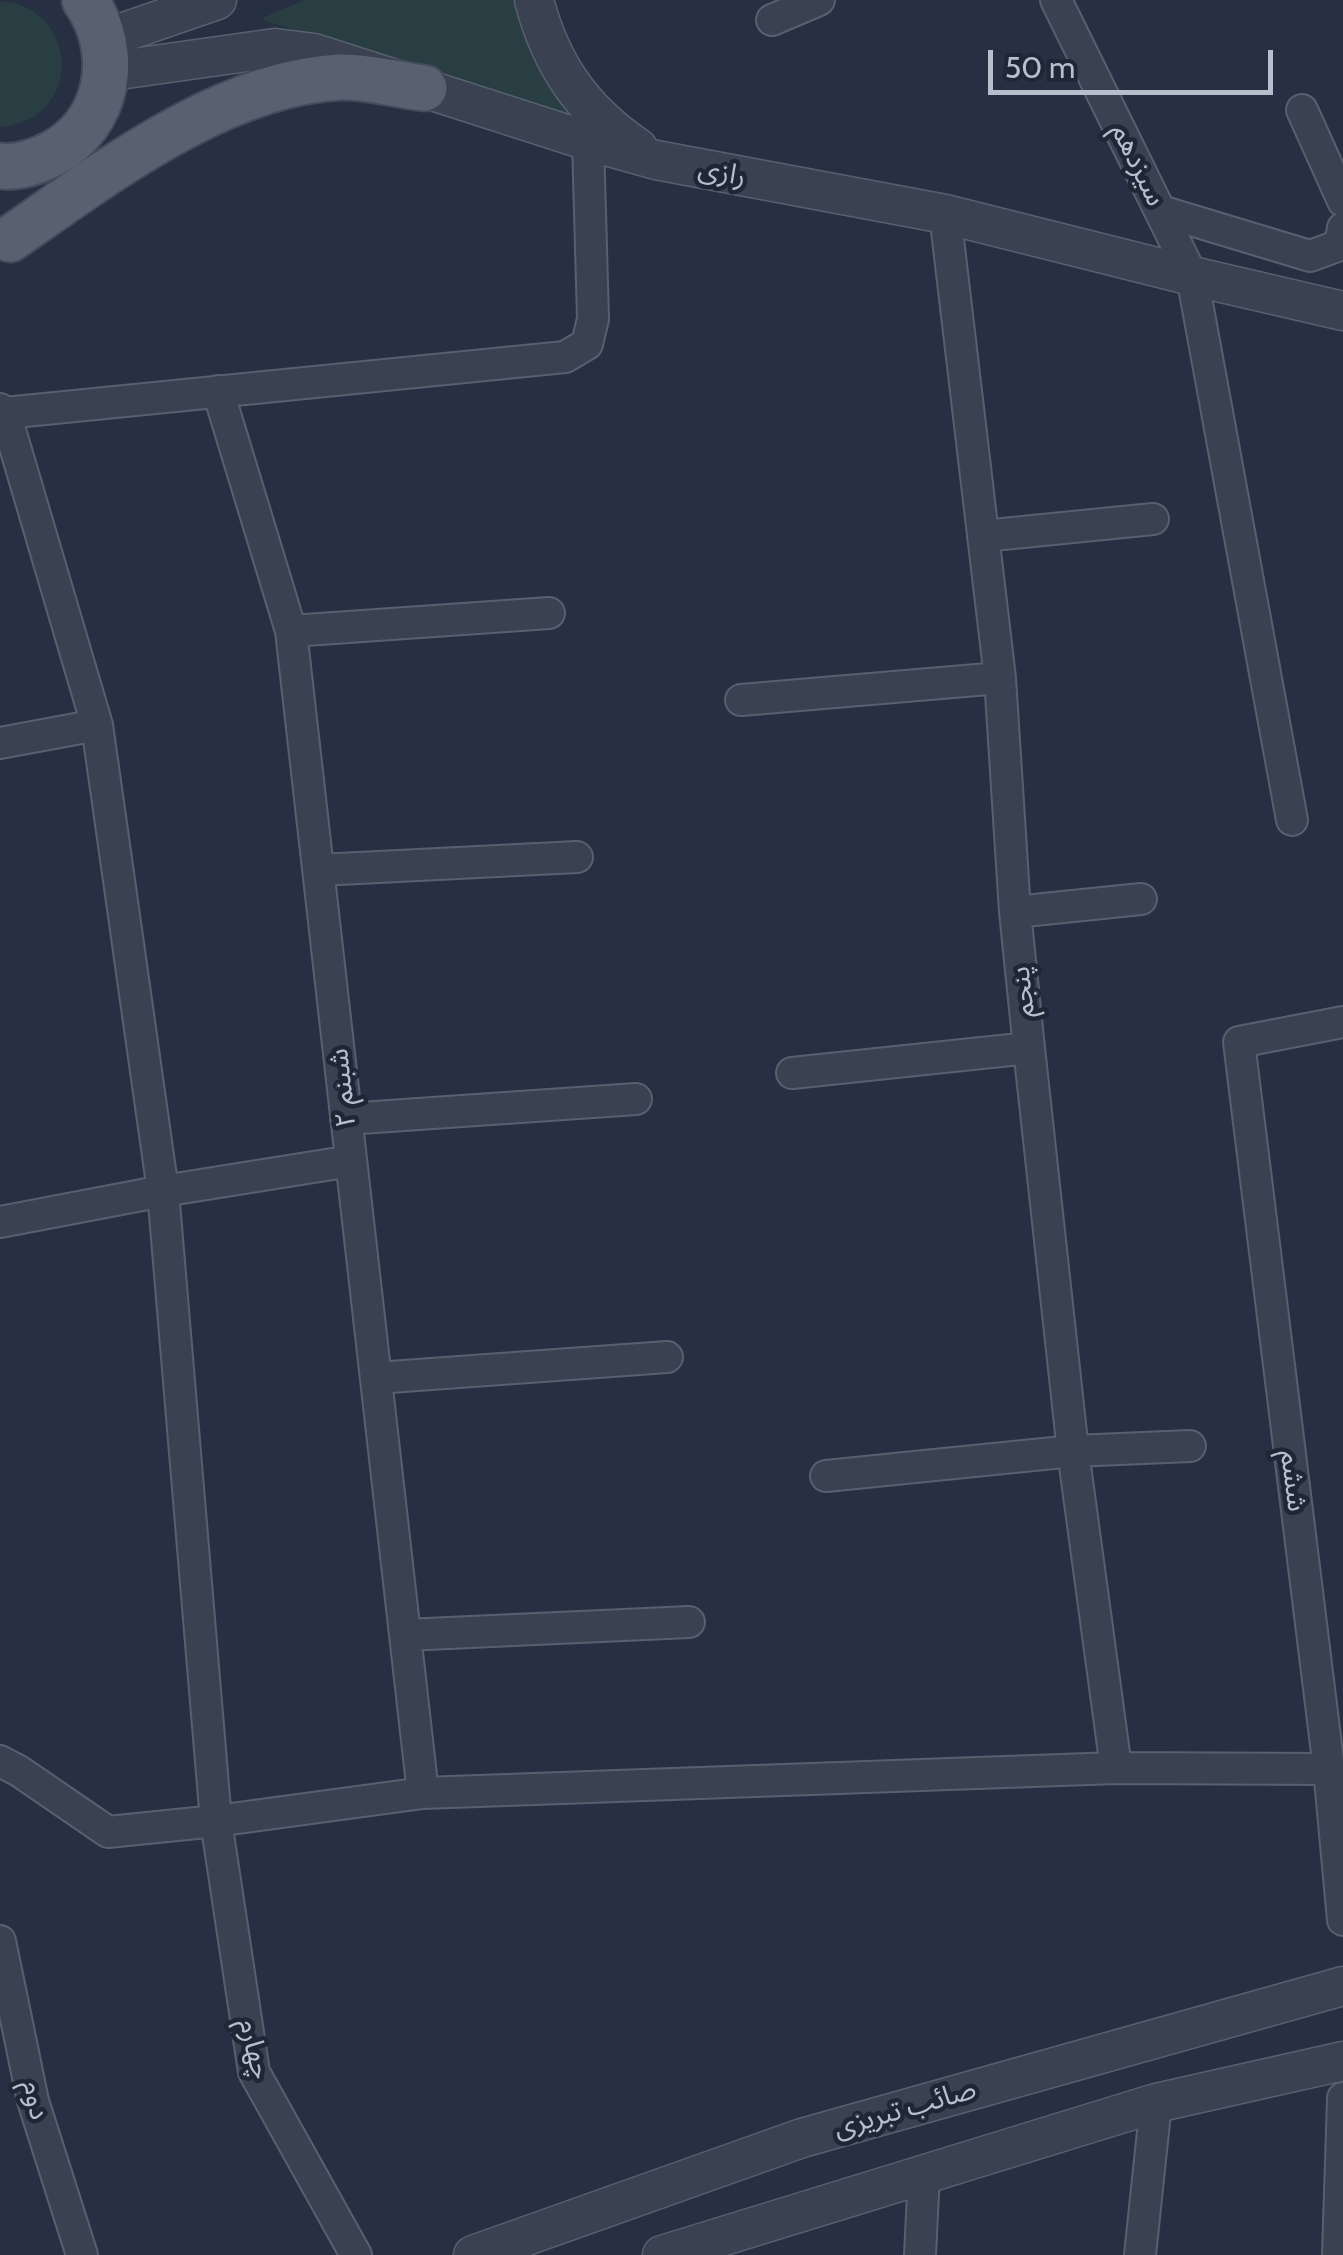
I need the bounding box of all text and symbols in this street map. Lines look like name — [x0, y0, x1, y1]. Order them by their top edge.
scale bar — [993, 30, 1278, 92]
text: 50 m — [1005, 49, 1075, 86]
street label: سیزدهم — [1104, 118, 1172, 212]
street label: رازی — [695, 152, 749, 194]
street label: پنجم — [1004, 965, 1042, 1019]
street label: شبنم ۲ — [322, 1047, 364, 1129]
street label: ششم — [1273, 1448, 1313, 1514]
street label: چهارم — [230, 2015, 278, 2083]
street label: صائب تبریزی — [830, 2073, 980, 2145]
street label: دوم — [14, 2077, 56, 2123]

